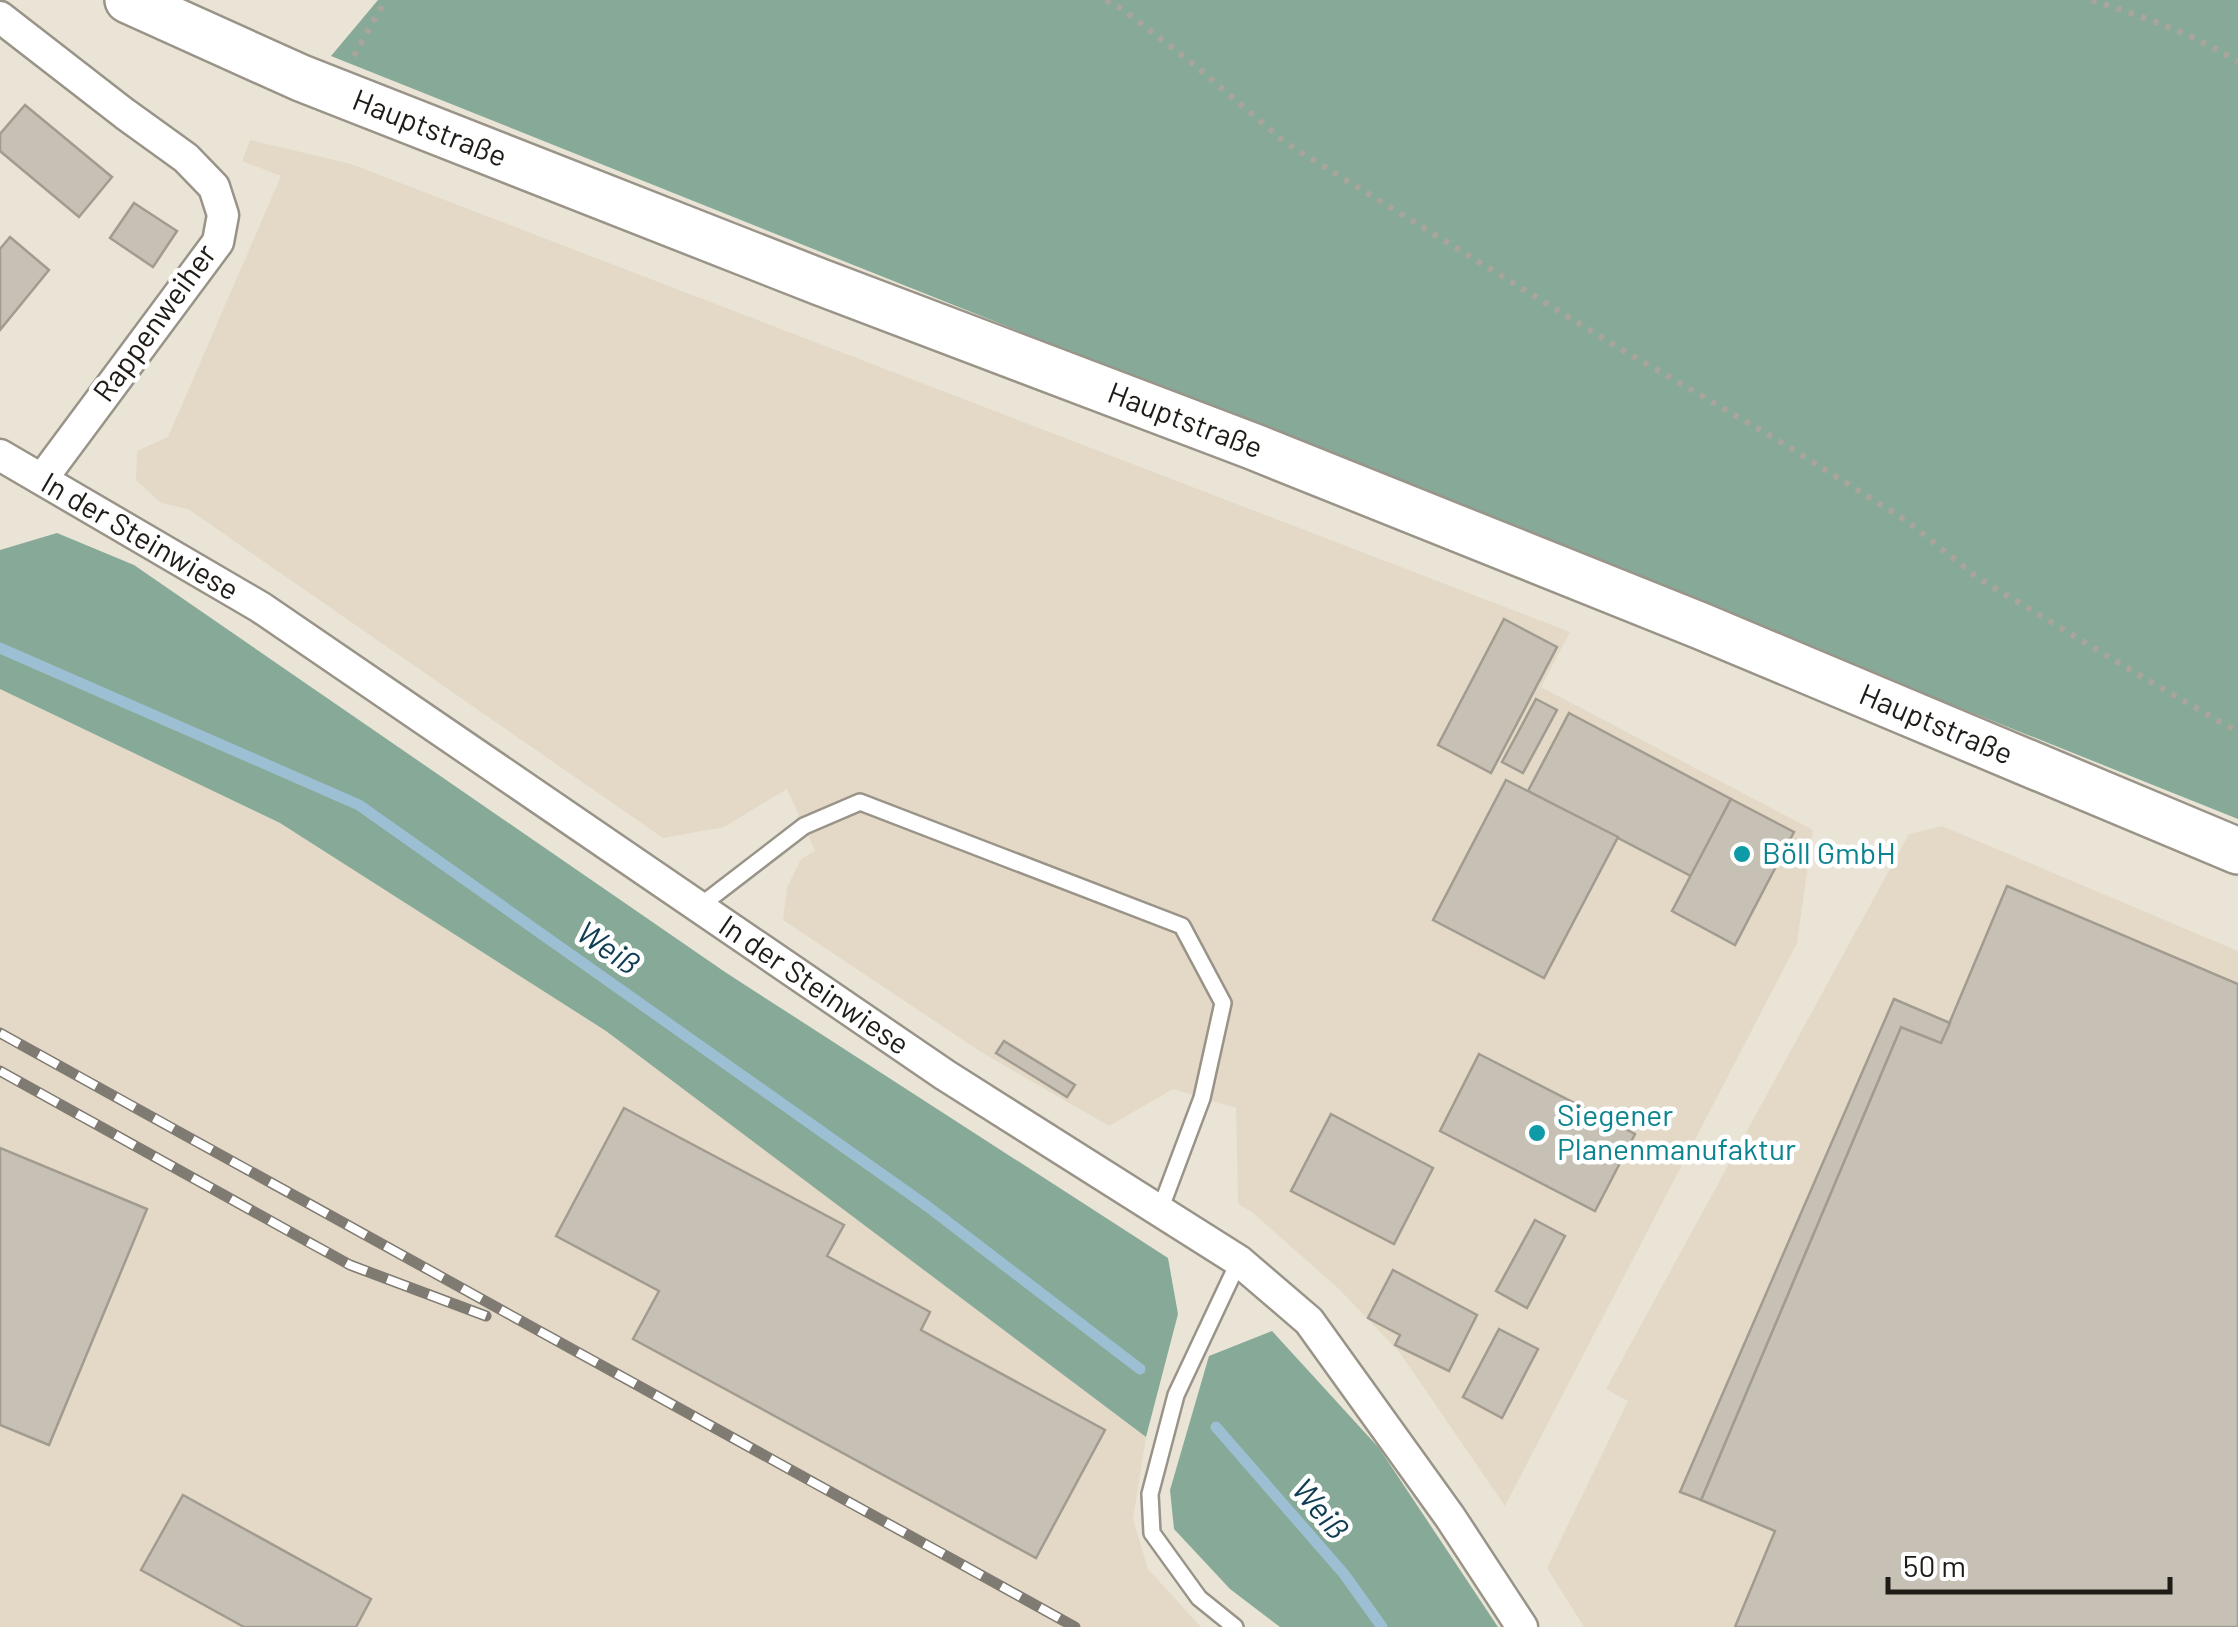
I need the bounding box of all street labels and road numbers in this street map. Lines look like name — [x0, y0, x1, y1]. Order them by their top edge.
street label: Hauptstraße — [348, 80, 513, 173]
street label: Rappenweiher — [84, 236, 223, 408]
street label: Hauptstraße — [1103, 373, 1269, 465]
street label: In der Steinwiese — [36, 463, 246, 607]
street label: Hauptstraße — [1855, 675, 2019, 771]
street label: In der Steinwiese — [713, 906, 917, 1061]

